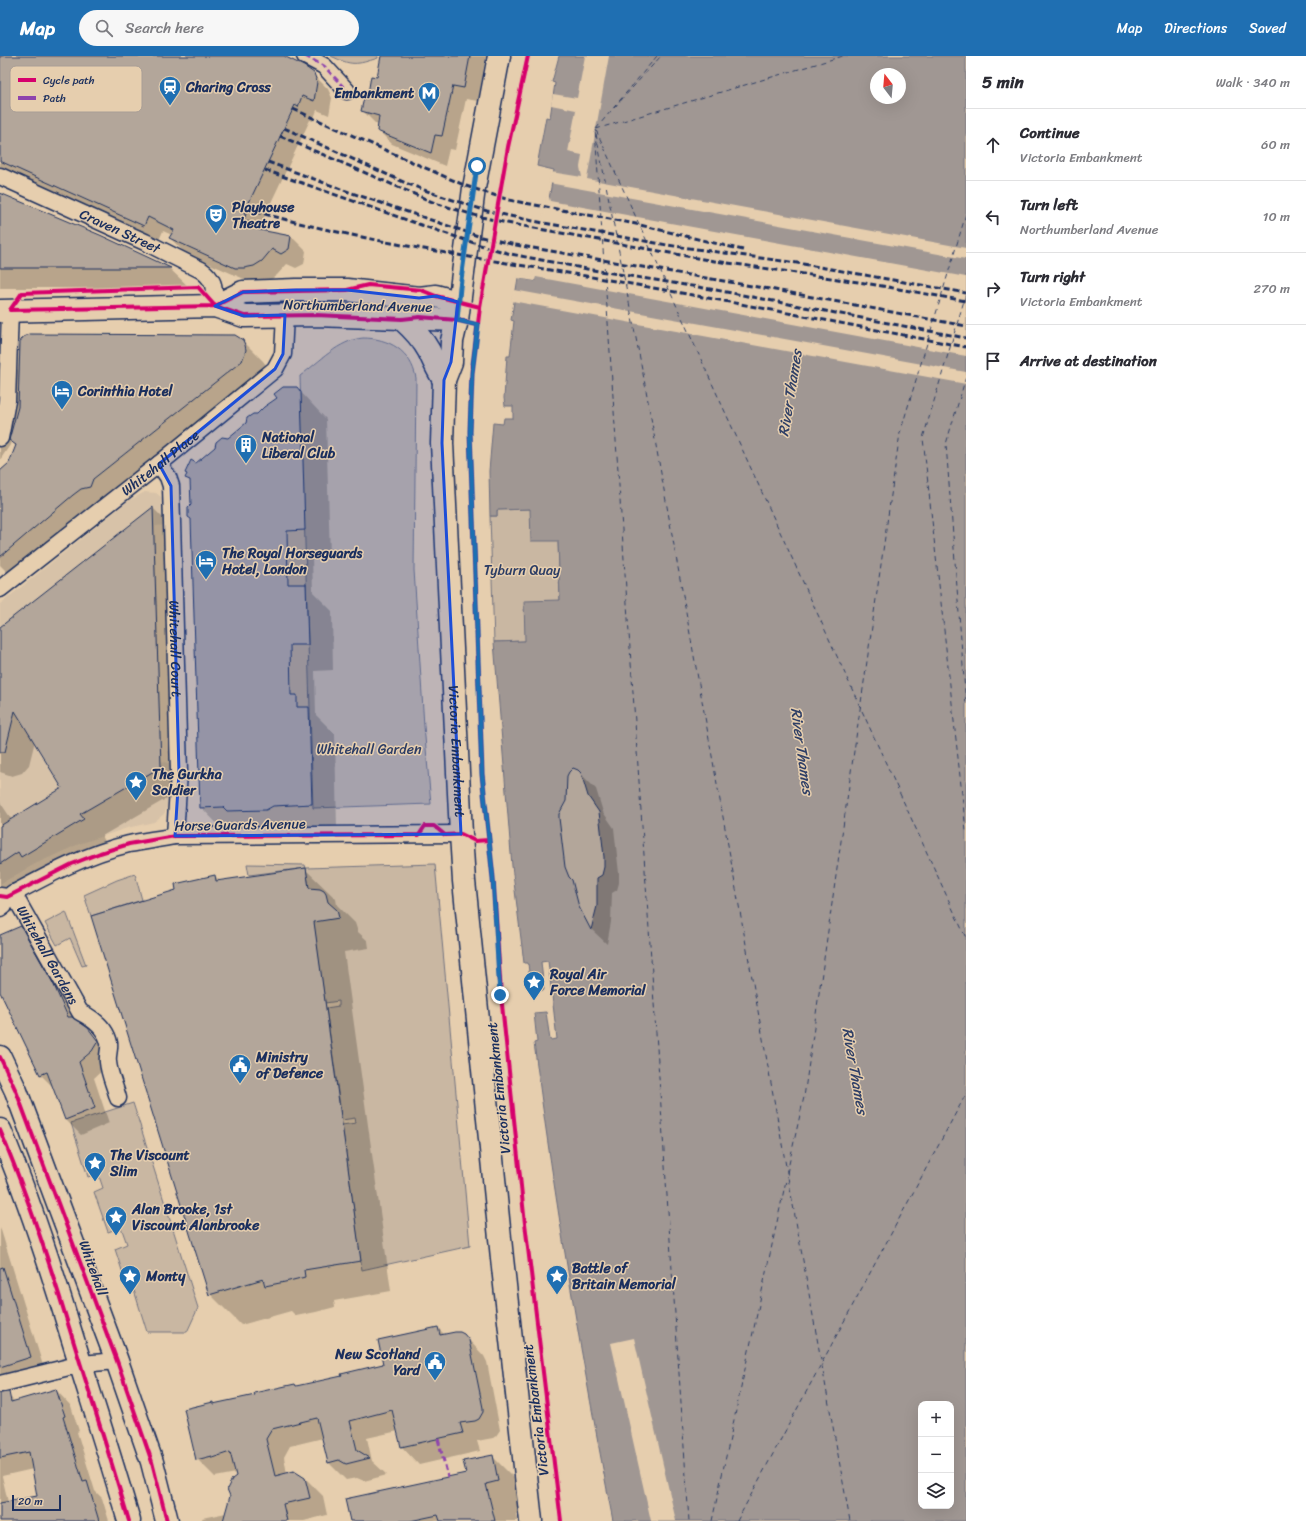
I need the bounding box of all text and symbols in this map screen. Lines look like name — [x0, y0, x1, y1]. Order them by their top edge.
search box — [79, 10, 359, 46]
text: Map — [20, 12, 55, 45]
text: Search here — [125, 15, 204, 41]
text: Map — [1116, 16, 1142, 41]
text: Directions — [1164, 16, 1227, 41]
text: Saved — [1249, 16, 1286, 41]
icon: search — [93, 17, 115, 39]
legend — [10, 66, 142, 112]
text: 5 min — [982, 67, 1024, 97]
north arrow — [870, 68, 906, 104]
text: Cycle path — [43, 71, 95, 90]
text: Walk · 340 m — [1216, 71, 1290, 94]
station icon: Charing Cross — [157, 74, 183, 107]
place label: Charing Cross — [185, 75, 271, 100]
metro station icon: Embankment — [416, 80, 442, 113]
place label: Embankment — [334, 81, 415, 106]
text: Path — [43, 89, 66, 108]
text: Continue — [1020, 120, 1080, 146]
text: 60 m — [1261, 133, 1290, 156]
icon: ahead — [982, 134, 1004, 156]
text: Victoria Embankment — [1020, 146, 1143, 169]
route start — [468, 157, 486, 175]
text: Turn left — [1020, 192, 1078, 218]
place label: Playhouse Theatre — [232, 195, 295, 236]
street label: Craven Street — [75, 201, 166, 261]
theatre icon: Playhouse Theatre — [203, 202, 229, 235]
text: 10 m — [1263, 205, 1290, 228]
icon: left — [982, 206, 1004, 228]
text: Northumberland Avenue — [1020, 218, 1158, 241]
text: Turn right — [1020, 264, 1085, 290]
text: 270 m — [1253, 277, 1290, 300]
icon: right — [982, 278, 1004, 300]
text: Victoria Embankment — [1020, 290, 1143, 313]
street label: Northumberland Avenue — [283, 292, 433, 320]
water label: River Thames — [770, 346, 810, 438]
text: Arrive at destination — [1020, 348, 1157, 374]
icon: arrive — [982, 350, 1004, 372]
hotel icon: Corinthia Hotel — [49, 378, 75, 411]
place label: Corinthia Hotel — [77, 379, 173, 404]
street label: Whitehall Place — [115, 423, 205, 502]
place label: National Liberal Club — [261, 425, 336, 466]
building icon: National Liberal Club — [233, 432, 259, 465]
place label: The Royal Horseguards Hotel, London — [221, 541, 363, 582]
hotel icon: The Royal Horseguards Hotel, London — [193, 548, 219, 581]
park label: Tyburn Quay — [484, 558, 561, 583]
street label: Whitehall Court — [162, 600, 189, 697]
street label: Victoria Embankment — [441, 685, 473, 818]
water label: River Thames — [783, 706, 821, 798]
park label: Whitehall Garden — [317, 737, 422, 762]
place label: The Gurkha Soldier — [151, 762, 223, 803]
place icon: The Gurkha Soldier — [123, 769, 149, 802]
street label: Horse Guards Avenue — [174, 811, 306, 839]
street label: Whitehall Gardens — [10, 900, 86, 1009]
place label: Royal Air Force Memorial — [549, 962, 647, 1003]
place icon: Royal Air Force Memorial — [521, 969, 547, 1002]
route end — [491, 986, 509, 1004]
street label: Victoria Embankment — [480, 1021, 518, 1155]
water label: River Thames — [835, 1026, 876, 1118]
place label: Ministry of Defence — [255, 1045, 324, 1086]
public building icon: Ministry of Defence — [227, 1052, 253, 1085]
place label: The Viscount Slim — [109, 1143, 191, 1184]
place icon: The Viscount Slim — [82, 1150, 108, 1183]
place label: Alan Brooke, 1st Viscount Alanbrooke — [131, 1197, 260, 1238]
place icon: Alan Brooke, 1st Viscount Alanbrooke — [103, 1204, 129, 1237]
street label: Whitehall — [71, 1237, 115, 1300]
place label: Battle of Britain Memorial — [572, 1256, 677, 1297]
place icon: Monty — [117, 1263, 143, 1296]
place icon: Battle of Britain Memorial — [544, 1263, 570, 1296]
place label: Monty — [145, 1264, 186, 1289]
place label: New Scotland Yard — [334, 1342, 422, 1383]
street label: Victoria Embankment — [516, 1343, 556, 1477]
public building icon: New Scotland Yard — [422, 1349, 448, 1382]
map controls — [918, 1401, 954, 1509]
button: + — [918, 1401, 954, 1437]
button: − — [918, 1437, 954, 1473]
button: layers — [918, 1473, 954, 1509]
text: 20 m — [18, 1492, 43, 1511]
scale bar — [12, 1493, 61, 1512]

